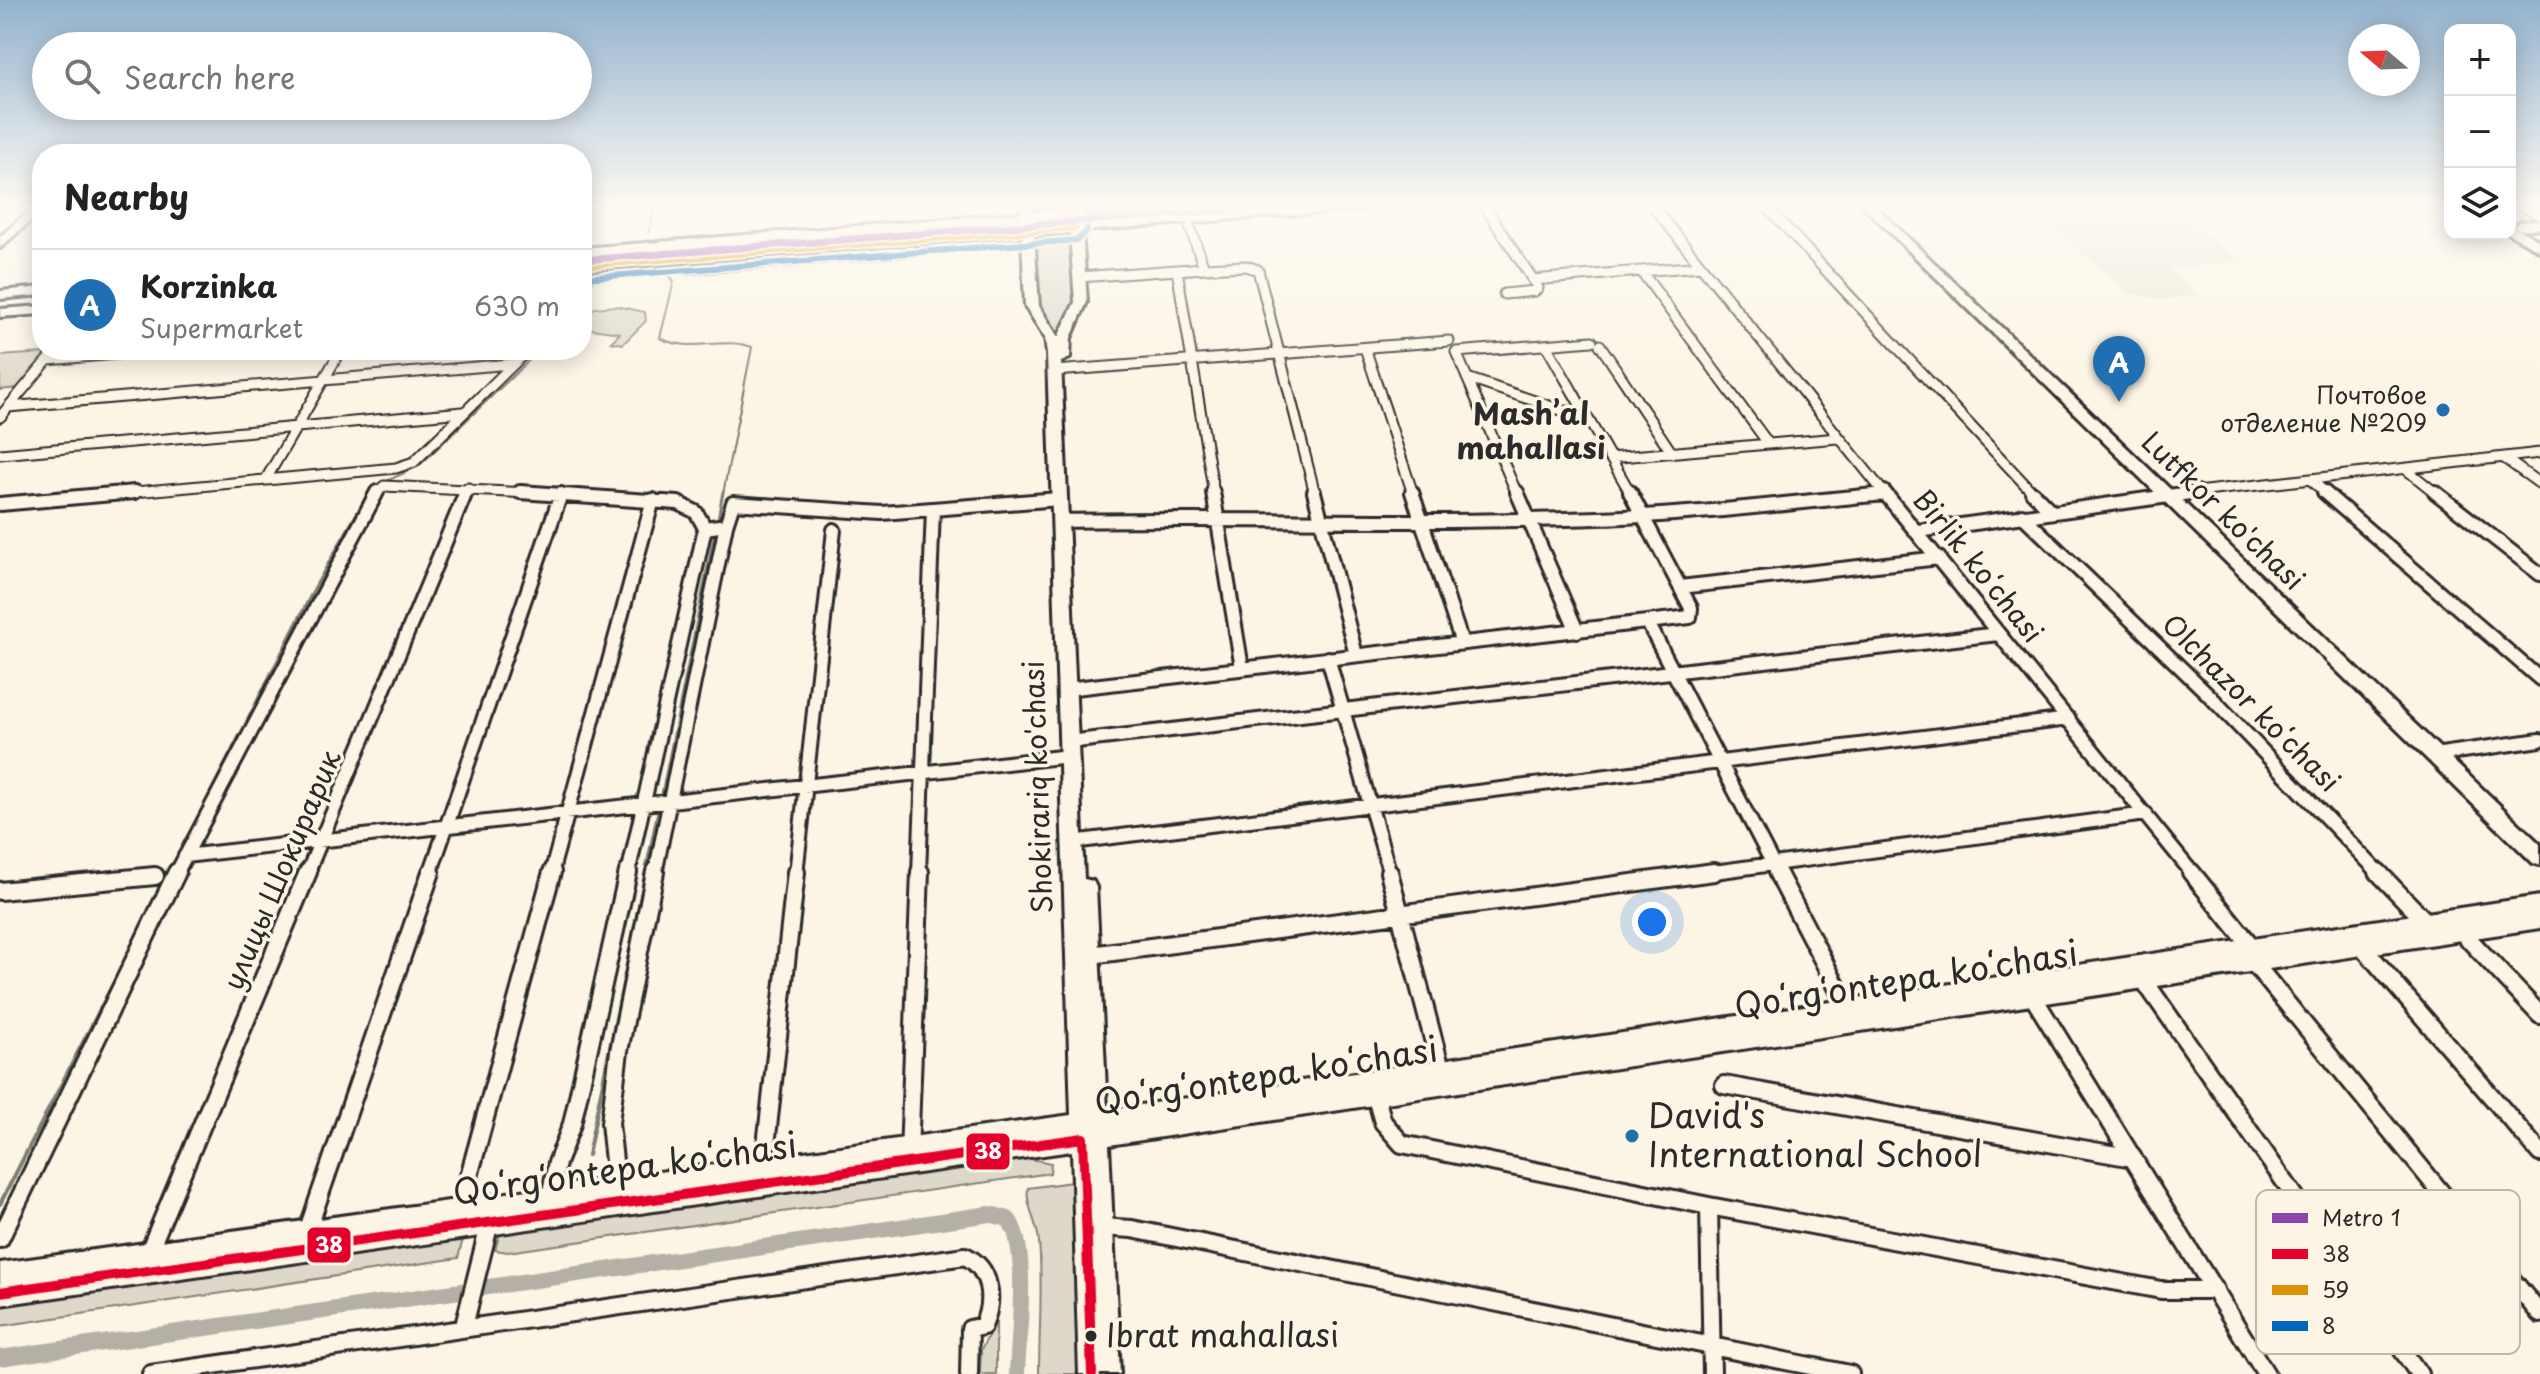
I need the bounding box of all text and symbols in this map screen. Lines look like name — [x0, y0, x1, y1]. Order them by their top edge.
north arrow — [2348, 24, 2420, 96]
map controls — [2444, 24, 2516, 240]
button: + — [2444, 24, 2516, 96]
search box — [32, 32, 592, 120]
icon: search — [60, 54, 104, 98]
text: Search here — [124, 54, 296, 99]
button: − — [2444, 96, 2516, 168]
button: layers — [2444, 168, 2516, 240]
text: Nearby — [64, 170, 189, 222]
text: Korzinka — [140, 263, 277, 308]
text: A — [80, 286, 100, 325]
text: 630 m — [474, 286, 560, 325]
text: Supermarket — [140, 308, 303, 347]
pin: A — [2093, 336, 2145, 402]
place label: Почтовое отделение №209 — [2221, 376, 2427, 440]
district label: Mashʼal mahallasi — [1456, 390, 1606, 469]
marker: Почтовое отделение №209 — [2434, 401, 2452, 419]
street label: Lutfkor ko'chasi — [2133, 421, 2316, 599]
street label: Birlik koʻchasi — [1904, 479, 2055, 651]
street label: Olchazor koʻchasi — [2153, 603, 2351, 801]
street label: Shokirariq ko'chasi — [1011, 660, 1062, 914]
street label: улицы Шокирарик — [211, 742, 351, 996]
your location — [1632, 902, 1672, 942]
street label: Qoʻrgʻontepa koʻchasi — [1730, 925, 2081, 1031]
street label: Qoʻrgʻontepa koʻchasi — [1090, 1021, 1441, 1127]
place label: David's International School — [1648, 1088, 1982, 1179]
street label: Qoʻrgʻontepa koʻchasi — [449, 1117, 800, 1217]
marker: David's International School — [1623, 1127, 1641, 1145]
line badge: 38 — [965, 1132, 1011, 1171]
text: 38 — [974, 1133, 1002, 1166]
legend — [2256, 1190, 2520, 1354]
text: Metro 1 — [2322, 1200, 2401, 1233]
line badge: 38 — [306, 1226, 352, 1264]
text: 38 — [315, 1227, 343, 1260]
text: 38 — [2322, 1236, 2350, 1269]
text: 59 — [2322, 1272, 2349, 1305]
text: 8 — [2322, 1308, 2336, 1341]
place label: Ibrat mahallasi — [1106, 1310, 1339, 1358]
marker: Ibrat mahallasi — [1083, 1328, 1099, 1344]

